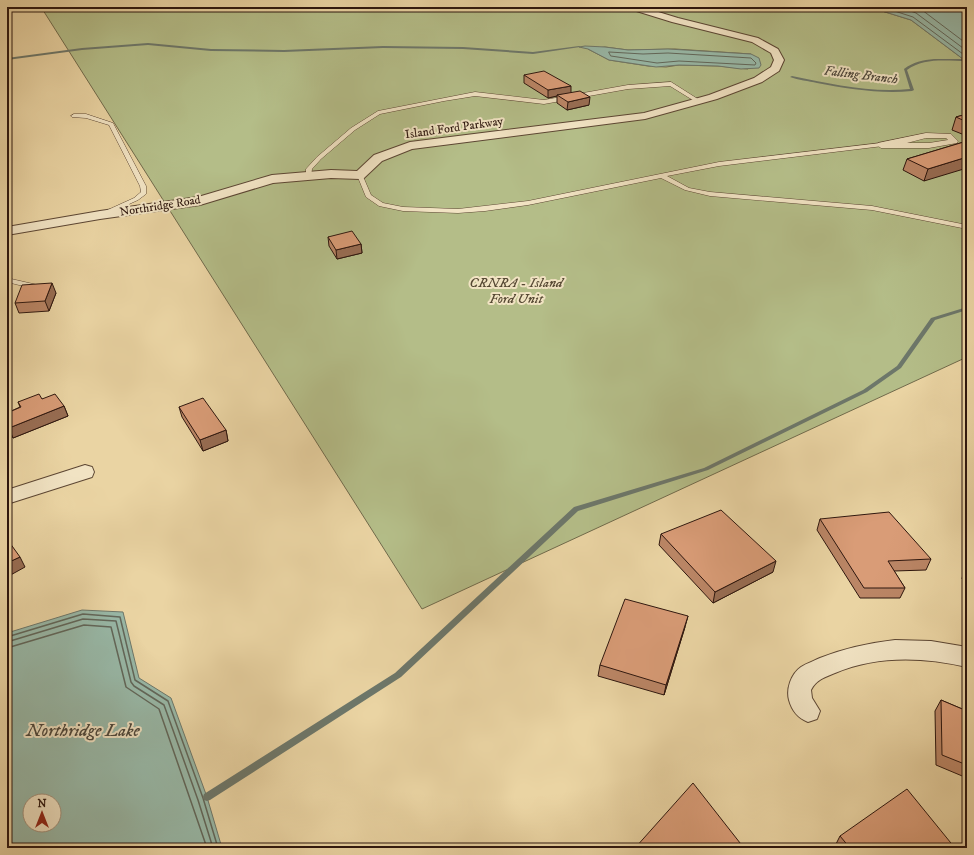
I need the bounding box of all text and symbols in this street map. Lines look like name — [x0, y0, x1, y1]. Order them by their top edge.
water label: Falling Branch — [823, 63, 899, 87]
street label: Island Ford Parkway — [404, 114, 504, 142]
street label: Northridge Road — [118, 192, 202, 220]
park label: CRNRA - Island Ford Unit — [469, 274, 565, 308]
water label: Northridge Lake — [25, 720, 141, 742]
north arrow — [22, 793, 62, 833]
text: N — [37, 797, 47, 811]

